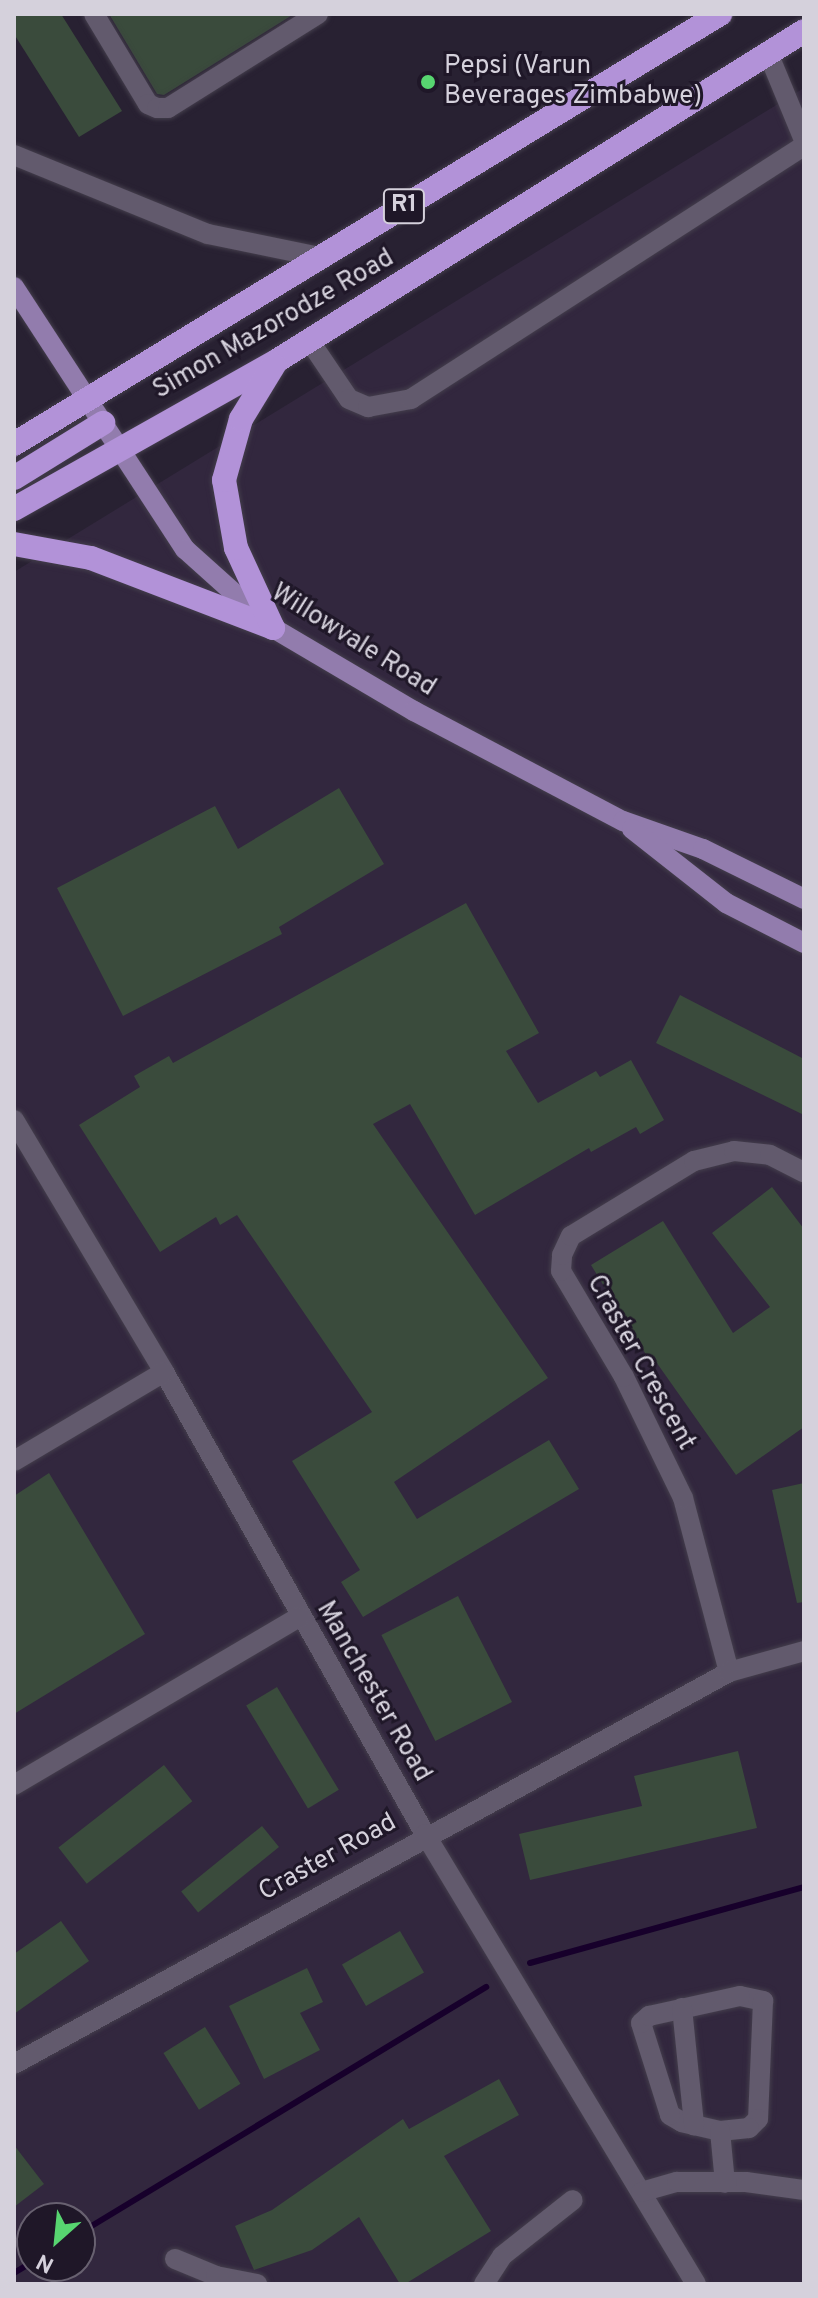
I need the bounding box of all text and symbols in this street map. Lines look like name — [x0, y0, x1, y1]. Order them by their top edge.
place label: Pepsi (Varun Beverages Zimbabwe) — [444, 51, 702, 112]
marker: Pepsi (Varun Beverages Zimbabwe) — [419, 73, 437, 91]
road number: R1 — [382, 186, 426, 226]
street label: Simon Mazorodze Road — [148, 243, 400, 407]
street label: Willowvale Road — [265, 578, 441, 704]
street label: Craster Crescent — [579, 1270, 701, 1456]
street label: Manchester Road — [309, 1596, 437, 1788]
street label: Craster Road — [254, 1807, 402, 1909]
north arrow — [16, 2202, 96, 2282]
text: N — [33, 2246, 59, 2278]

